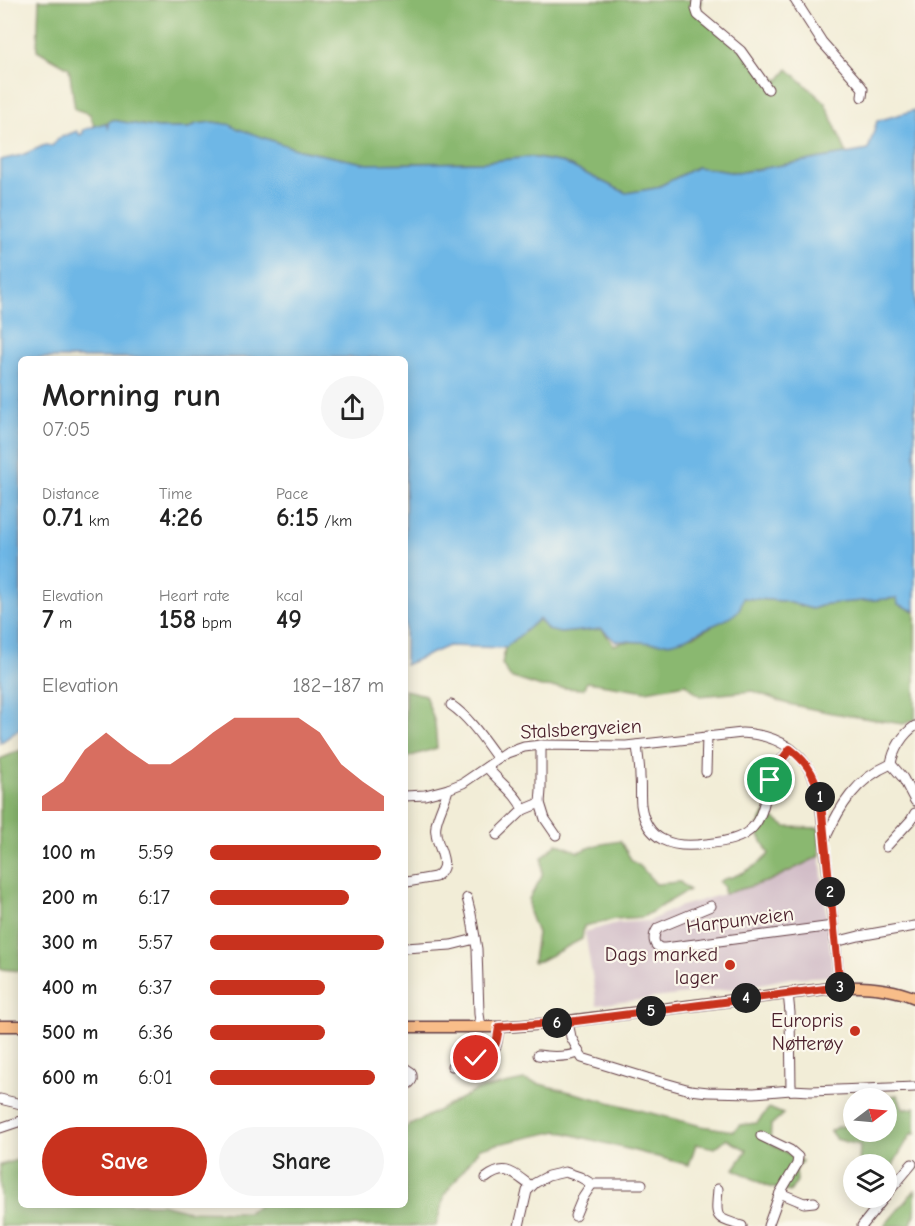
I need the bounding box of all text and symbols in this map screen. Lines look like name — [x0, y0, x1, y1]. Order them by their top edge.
text: Morning run — [42, 376, 221, 414]
button: share — [321, 376, 384, 439]
text: 07:05 — [42, 418, 90, 441]
text: Distance — [42, 485, 99, 503]
text: Time — [159, 485, 192, 503]
text: Pace — [276, 485, 308, 503]
text: 0.71 — [42, 503, 84, 533]
text: 4:26 — [159, 503, 203, 533]
text: 6:15 — [276, 503, 319, 533]
text: km — [84, 512, 110, 530]
text: /km — [319, 512, 352, 530]
text: Elevation — [42, 587, 103, 605]
text: Heart rate — [159, 587, 230, 605]
text: kcal — [276, 587, 303, 605]
text: 7 — [42, 605, 54, 635]
text: 158 — [159, 605, 196, 635]
text: 49 — [276, 605, 302, 635]
text: m — [54, 614, 72, 632]
text: bpm — [196, 614, 232, 632]
text: Elevation — [42, 674, 119, 697]
text: 182–187 m — [292, 674, 384, 697]
street label: Stalsbergveien — [520, 714, 642, 744]
pin — [744, 754, 795, 805]
icon: arrive — [753, 763, 786, 796]
pin: 1 — [805, 782, 835, 812]
text: 1 — [817, 788, 823, 806]
text: 100 m — [42, 841, 96, 864]
text: 5:59 — [138, 841, 174, 864]
pin: 2 — [815, 877, 845, 907]
text: 2 — [826, 883, 834, 901]
text: 200 m — [42, 886, 98, 909]
text: 6:17 — [138, 886, 170, 909]
street label: Harpunveien — [685, 902, 795, 938]
text: 300 m — [42, 931, 98, 954]
text: 5:57 — [138, 931, 173, 954]
place label: Dags marked lager — [605, 943, 718, 989]
marker: Dags marked lager — [723, 958, 737, 972]
pin: 3 — [825, 972, 855, 1002]
text: 400 m — [42, 976, 97, 999]
text: 6:37 — [138, 976, 172, 999]
text: 3 — [836, 978, 844, 996]
pin: 4 — [731, 983, 761, 1013]
text: 4 — [742, 989, 750, 1007]
pin: 5 — [636, 996, 666, 1026]
text: 5 — [647, 1002, 655, 1020]
pin: 6 — [542, 1008, 572, 1038]
place label: Europris Nøtterøy — [771, 1009, 843, 1055]
text: 6 — [553, 1014, 561, 1032]
text: 500 m — [42, 1021, 99, 1044]
text: 6:36 — [138, 1021, 173, 1044]
marker: Europris Nøtterøy — [848, 1024, 862, 1038]
pin — [450, 1032, 501, 1083]
icon: check — [459, 1041, 492, 1074]
text: 600 m — [42, 1066, 98, 1089]
text: 6:01 — [138, 1066, 173, 1089]
north arrow — [843, 1088, 897, 1142]
map controls — [843, 1088, 897, 1208]
button: Save — [42, 1127, 207, 1196]
button: Share — [219, 1127, 384, 1196]
button: layers — [843, 1154, 897, 1208]

